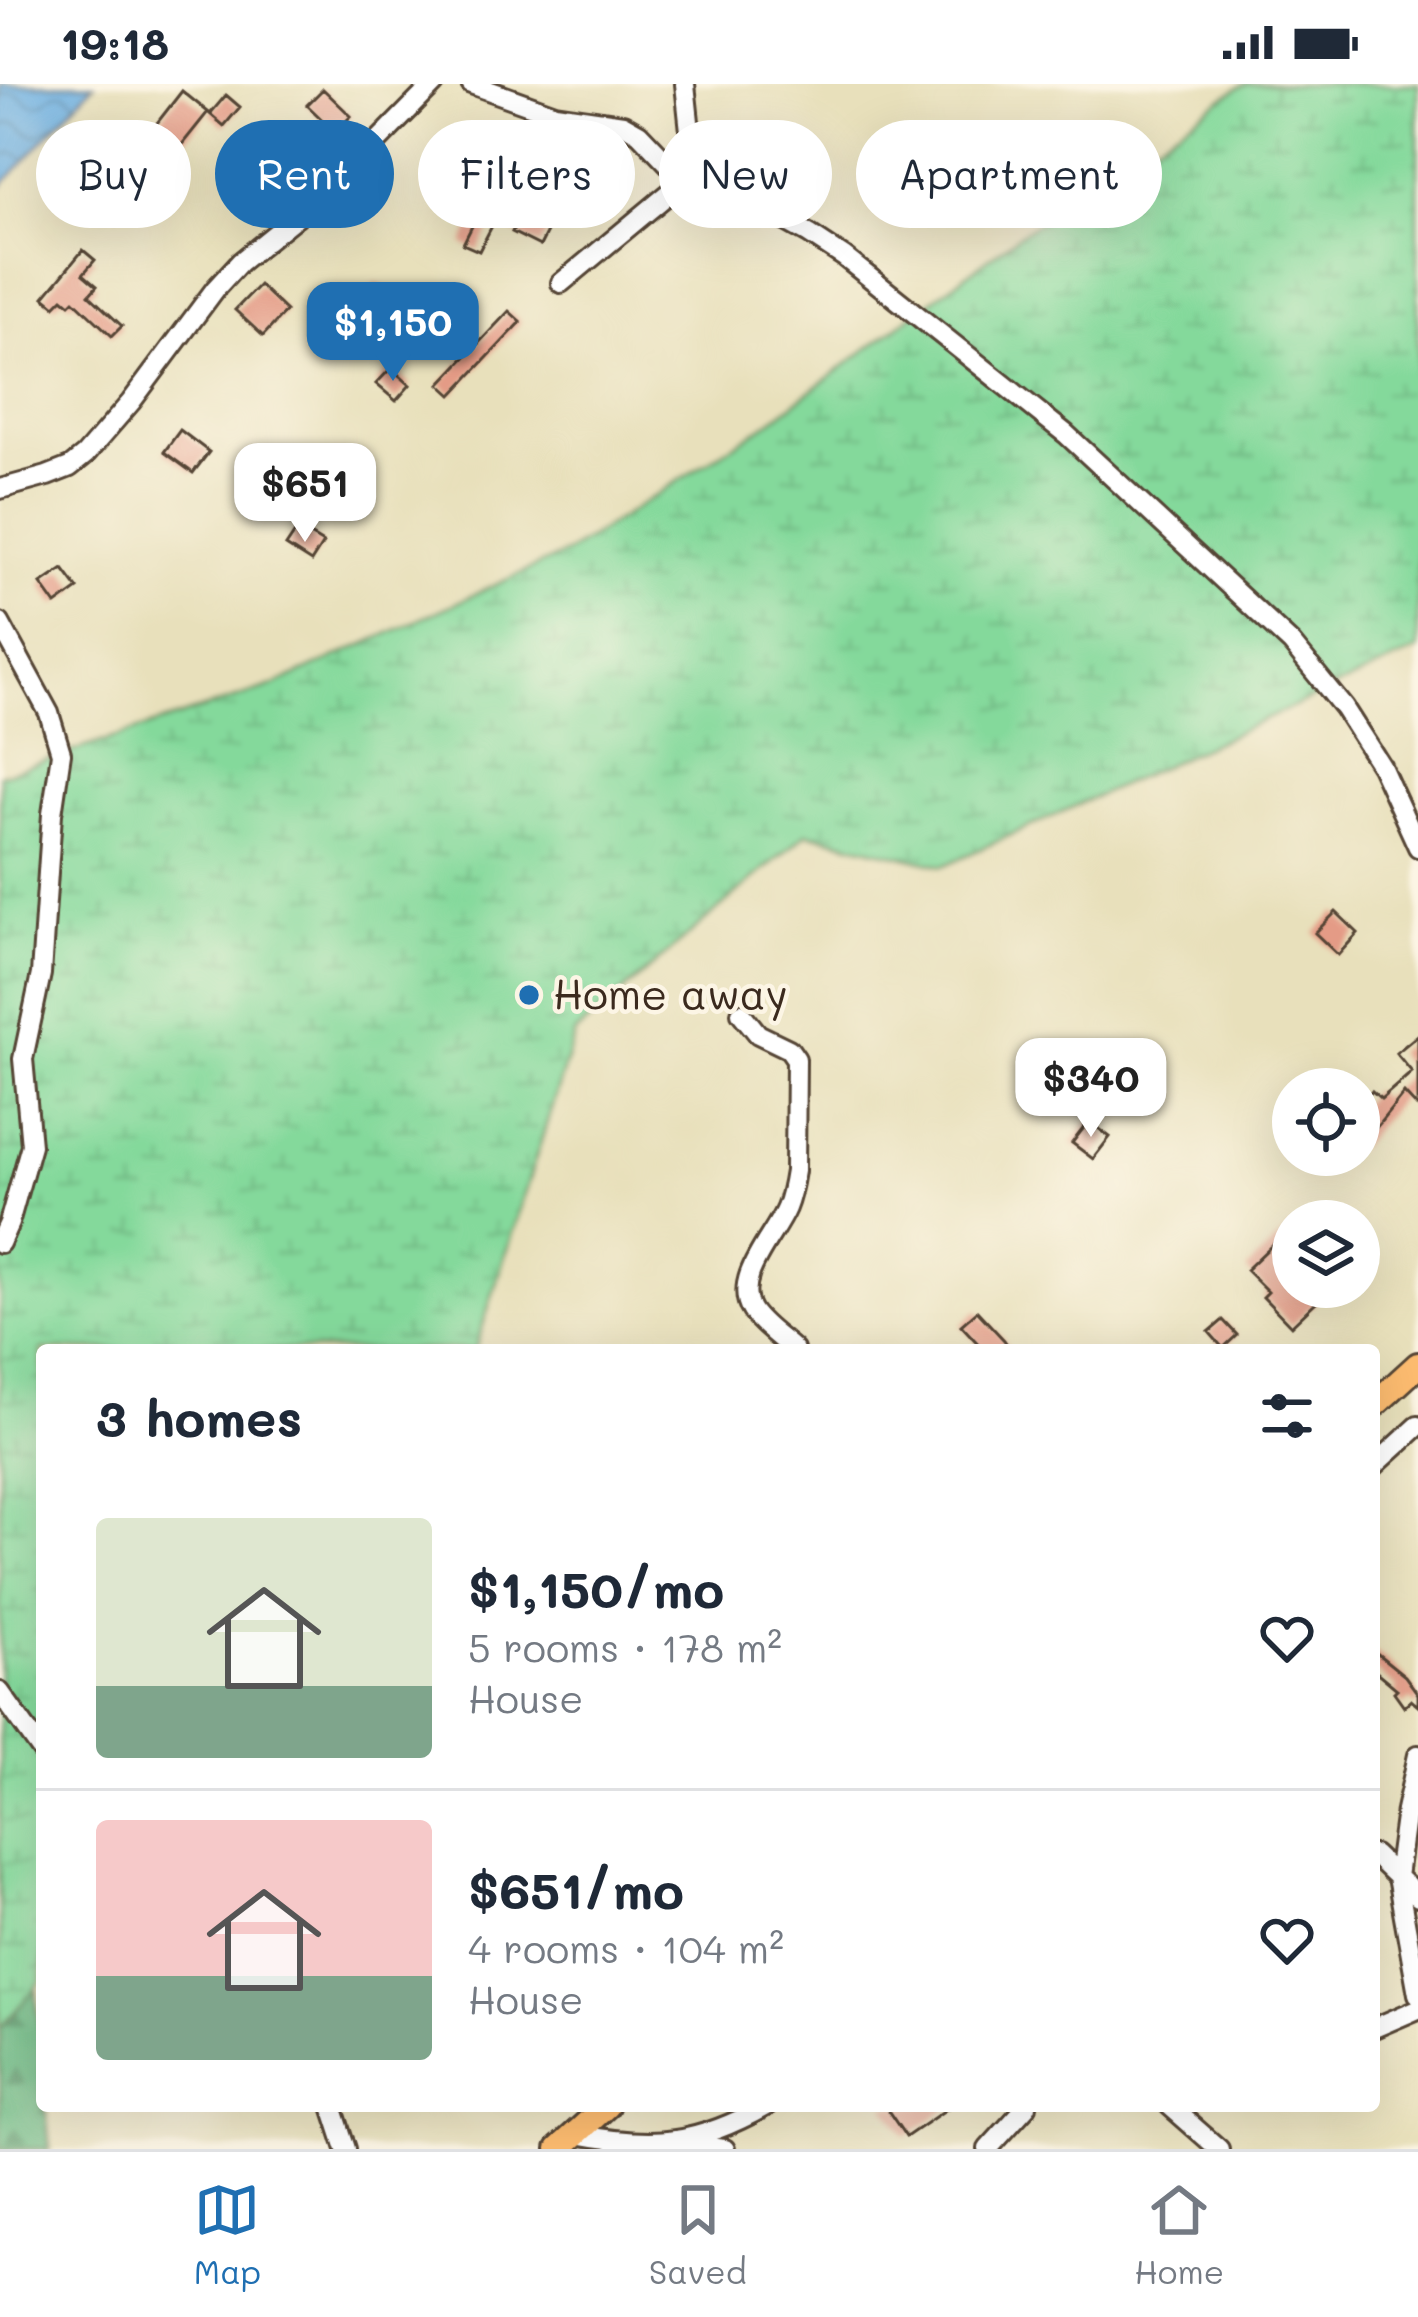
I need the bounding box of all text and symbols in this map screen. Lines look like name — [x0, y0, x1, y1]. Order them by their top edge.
text: 19:18 — [60, 13, 169, 71]
chip: Buy — [36, 120, 191, 228]
chip: Rent — [215, 120, 394, 228]
chip: Filters — [418, 120, 635, 228]
chip: New — [659, 120, 832, 228]
chip: Apartment — [856, 120, 1162, 228]
pin: $1,150 — [295, 282, 491, 384]
text: $1,150 — [334, 295, 452, 346]
pin: $651 — [234, 443, 376, 545]
text: $651 — [261, 456, 349, 507]
place label: Home away — [553, 966, 788, 1021]
marker: Home away — [516, 982, 542, 1008]
pin: $340 — [1020, 1038, 1162, 1140]
text: $340 — [1042, 1051, 1140, 1102]
map controls — [1272, 1068, 1380, 1308]
button: locate — [1272, 1068, 1380, 1176]
button: layers — [1272, 1200, 1380, 1308]
text: 3 homes — [96, 1383, 302, 1450]
icon: filters — [1254, 1383, 1320, 1449]
text: $1,150/mo — [468, 1554, 724, 1621]
icon: home — [192, 1566, 336, 1710]
icon: heart — [1254, 1605, 1320, 1671]
text: 5 rooms · 178 m² — [468, 1621, 782, 1672]
text: House — [468, 1672, 583, 1723]
text: $651/mo — [468, 1855, 684, 1922]
icon: home — [192, 1868, 336, 2012]
icon: heart — [1254, 1907, 1320, 1973]
text: 4 rooms · 104 m² — [468, 1922, 784, 1973]
text: House — [468, 1973, 583, 2024]
tab: Map — [194, 2177, 261, 2292]
tab: Saved — [649, 2177, 747, 2292]
tab: Home — [1134, 2177, 1224, 2292]

